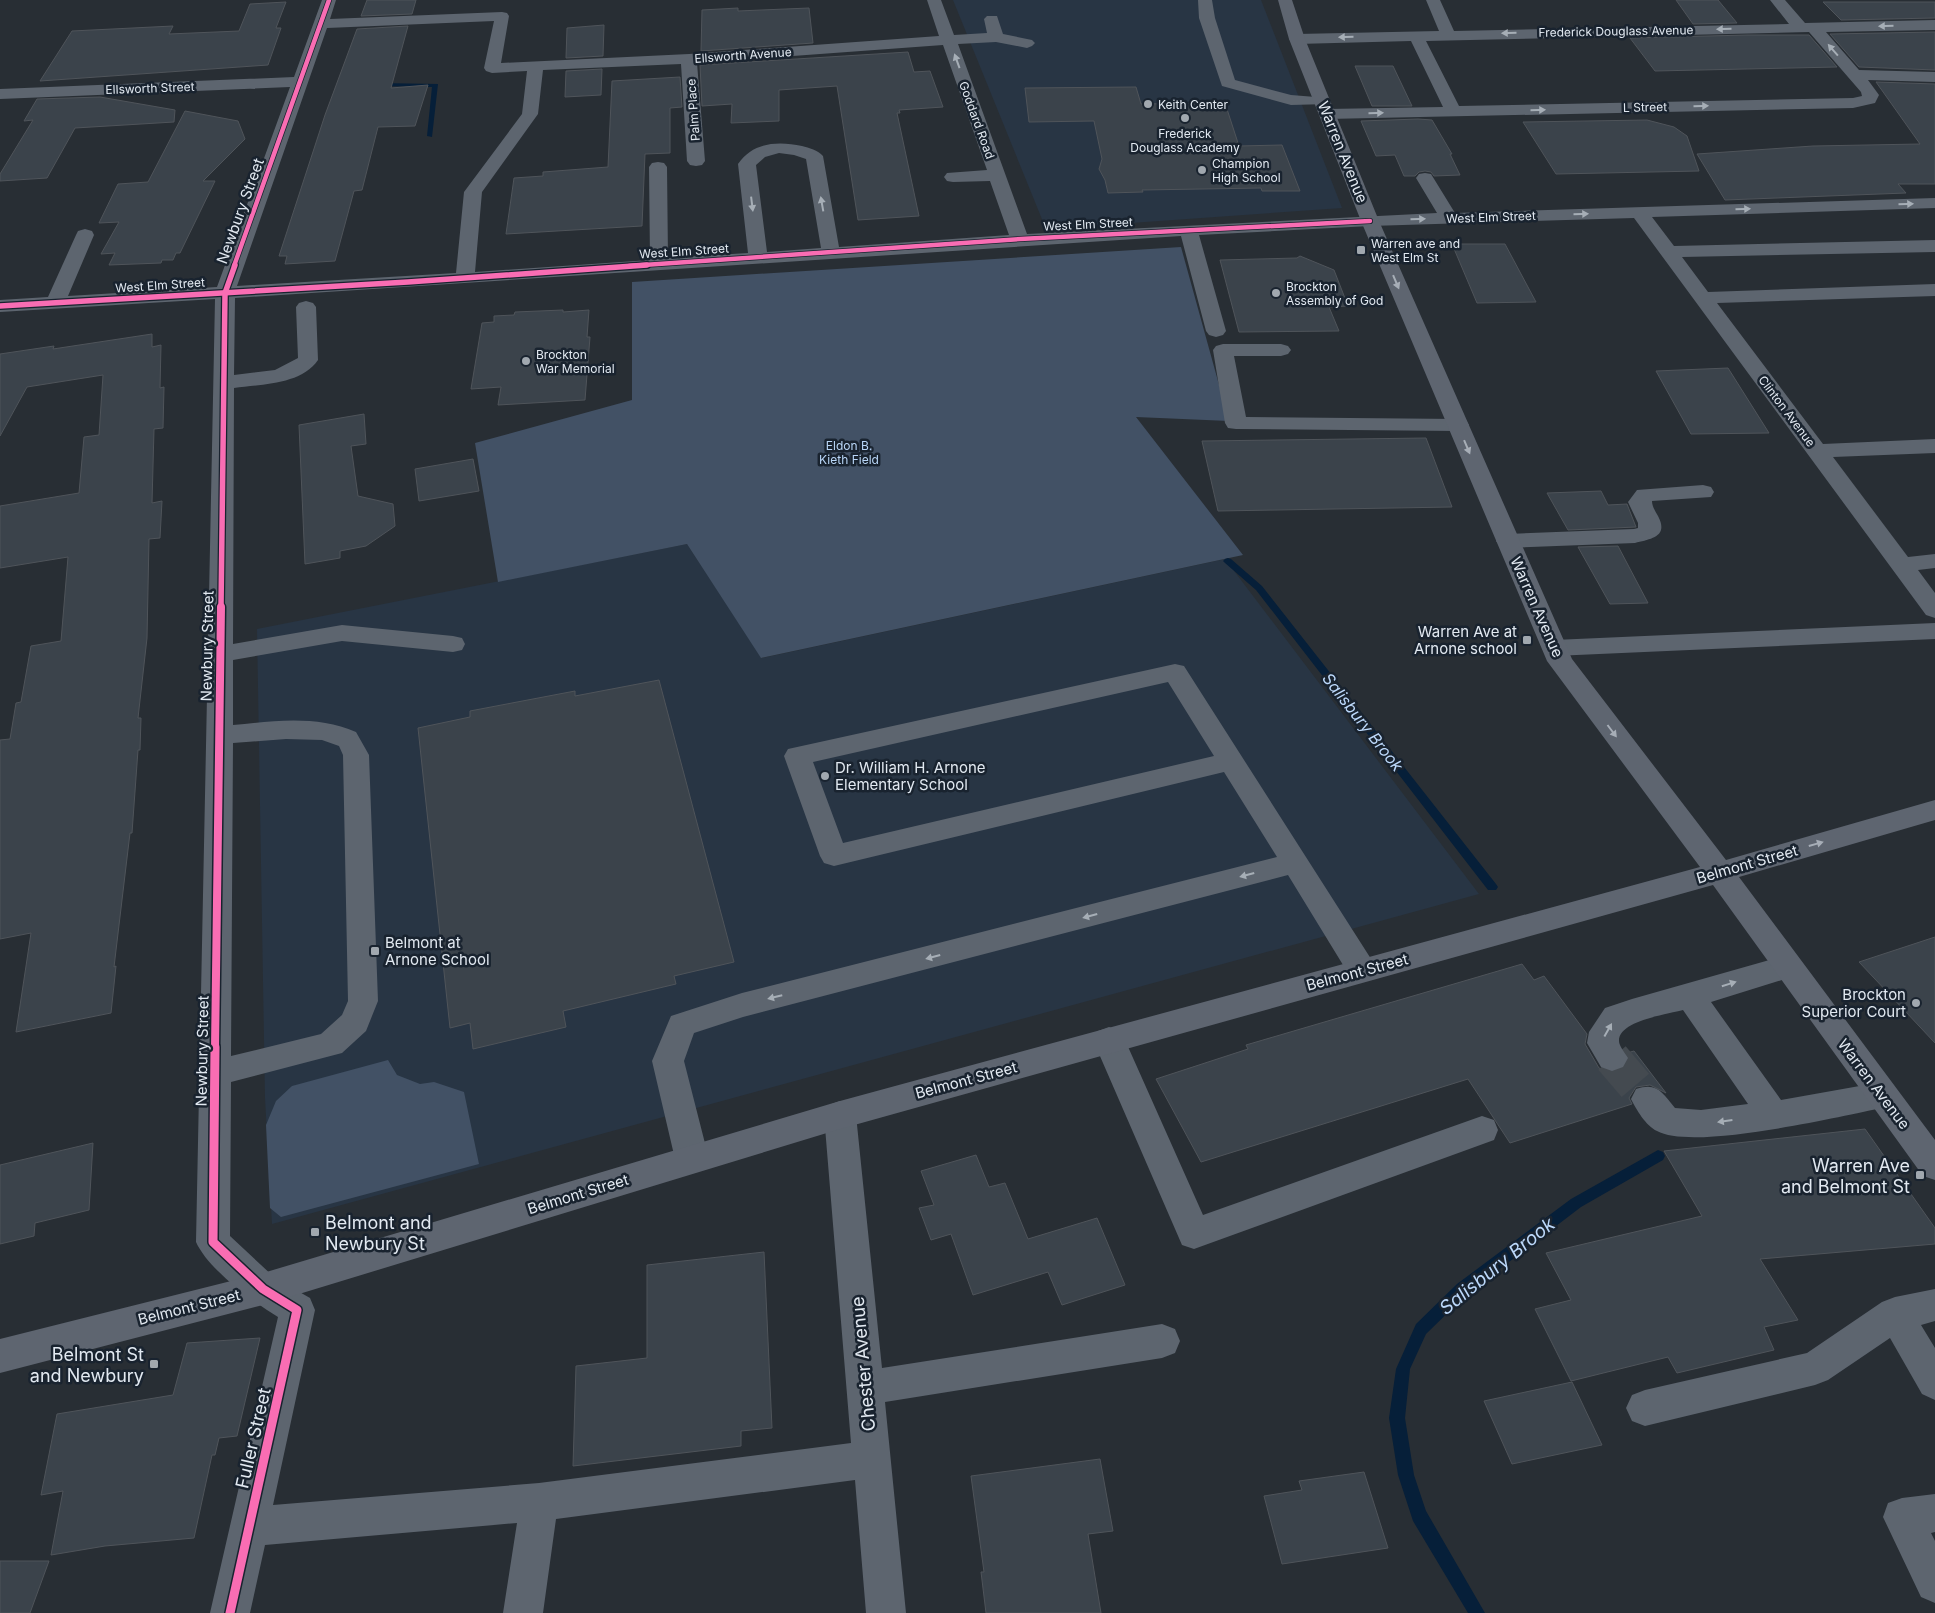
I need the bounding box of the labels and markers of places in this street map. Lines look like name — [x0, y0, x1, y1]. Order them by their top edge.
place label: Keith Center — [1158, 97, 1229, 112]
marker: Keith Center — [1142, 98, 1154, 110]
marker: Frederick Douglass Academy — [1179, 112, 1191, 124]
place label: Frederick Douglass Academy — [1130, 126, 1240, 155]
place label: Champion High School — [1212, 156, 1281, 185]
marker: Champion High School — [1196, 164, 1208, 176]
place label: Warren ave and West Elm St — [1371, 236, 1460, 265]
marker: Warren ave and West Elm St — [1355, 244, 1367, 256]
place label: Brockton Assembly of God — [1286, 279, 1383, 308]
marker: Brockton Assembly of God — [1270, 287, 1282, 299]
place label: Brockton War Memorial — [536, 347, 615, 376]
marker: Brockton War Memorial — [520, 355, 532, 367]
place label: Warren Ave at Arnone school — [1414, 622, 1517, 658]
marker: Warren Ave at Arnone school — [1521, 634, 1533, 646]
place label: Dr. William H. Arnone Elementary School — [835, 758, 986, 794]
marker: Dr. William H. Arnone Elementary School — [819, 770, 831, 782]
place label: Belmont at Arnone School — [385, 933, 490, 969]
marker: Belmont at Arnone School — [369, 945, 381, 957]
place label: Brockton Superior Court — [1802, 985, 1906, 1021]
marker: Brockton Superior Court — [1910, 997, 1922, 1009]
place label: Warren Ave and Belmont St — [1781, 1155, 1910, 1197]
marker: Warren Ave and Belmont St — [1914, 1169, 1926, 1181]
place label: Belmont and Newbury St — [325, 1212, 432, 1254]
marker: Belmont and Newbury St — [309, 1226, 321, 1238]
place label: Belmont St and Newbury — [30, 1344, 144, 1386]
marker: Belmont St and Newbury — [148, 1358, 160, 1370]

